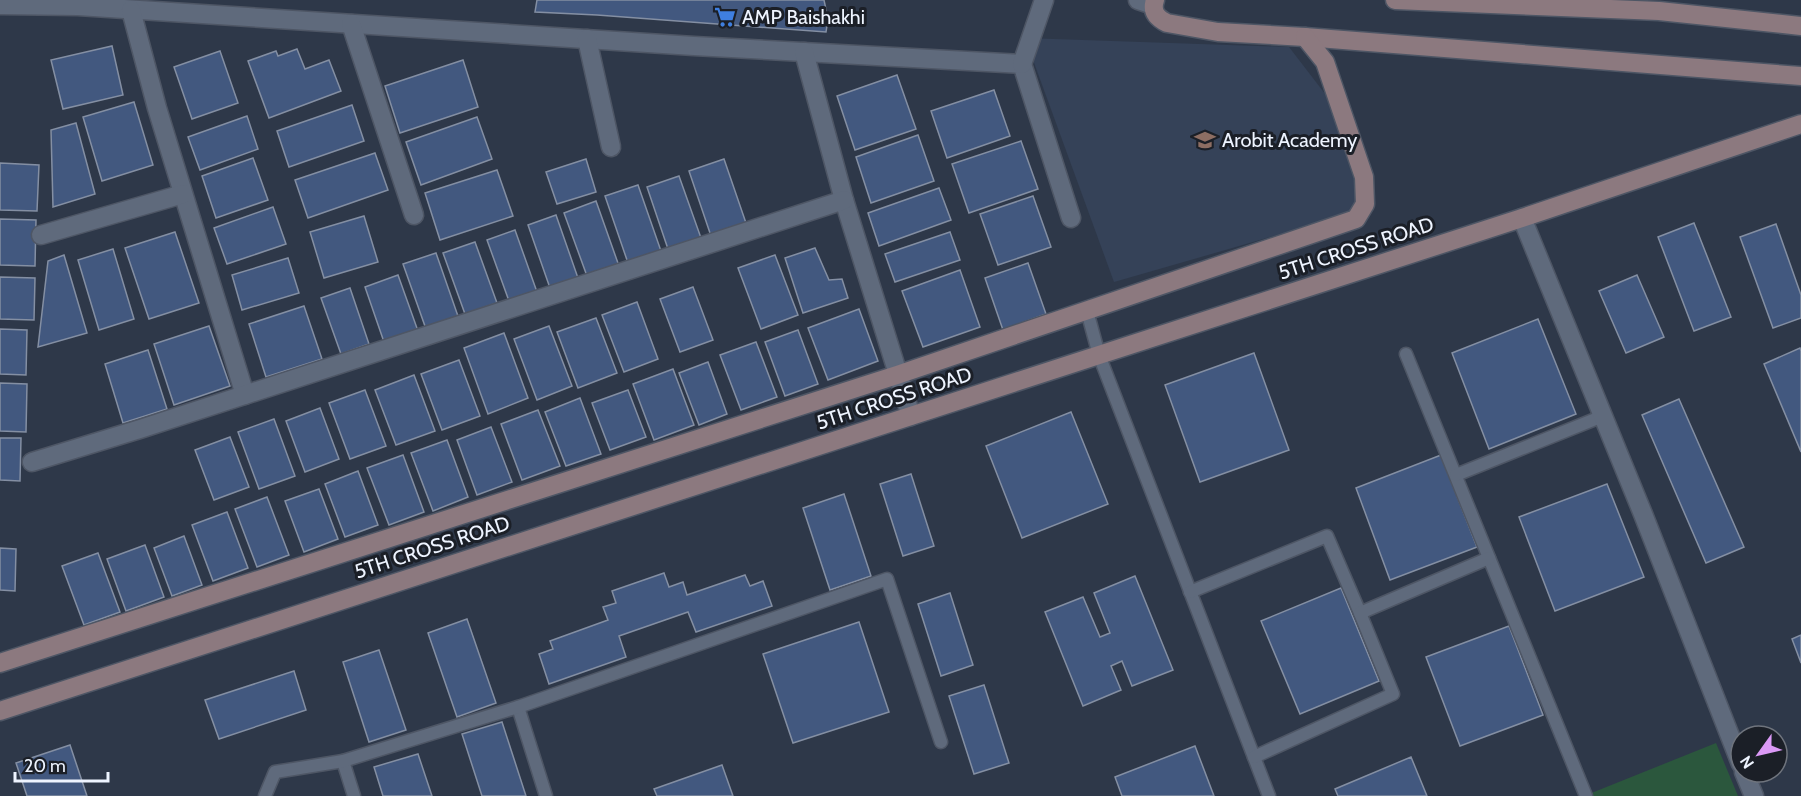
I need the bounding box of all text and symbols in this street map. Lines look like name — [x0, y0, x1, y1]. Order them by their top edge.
supermarket icon: AMP Baishakhi — [713, 5, 737, 29]
place label: AMP Baishakhi — [742, 5, 865, 29]
school or university icon: Arobit Academy — [1193, 128, 1217, 152]
place label: Arobit Academy — [1222, 128, 1357, 152]
street label: 5TH CROSS ROAD — [1275, 212, 1437, 284]
street label: 5TH CROSS ROAD — [813, 362, 975, 434]
street label: 5TH CROSS ROAD — [351, 511, 513, 583]
north arrow — [1729, 724, 1789, 784]
scale bar — [15, 745, 108, 783]
text: N — [1736, 752, 1758, 772]
text: 20 m — [24, 755, 66, 777]

